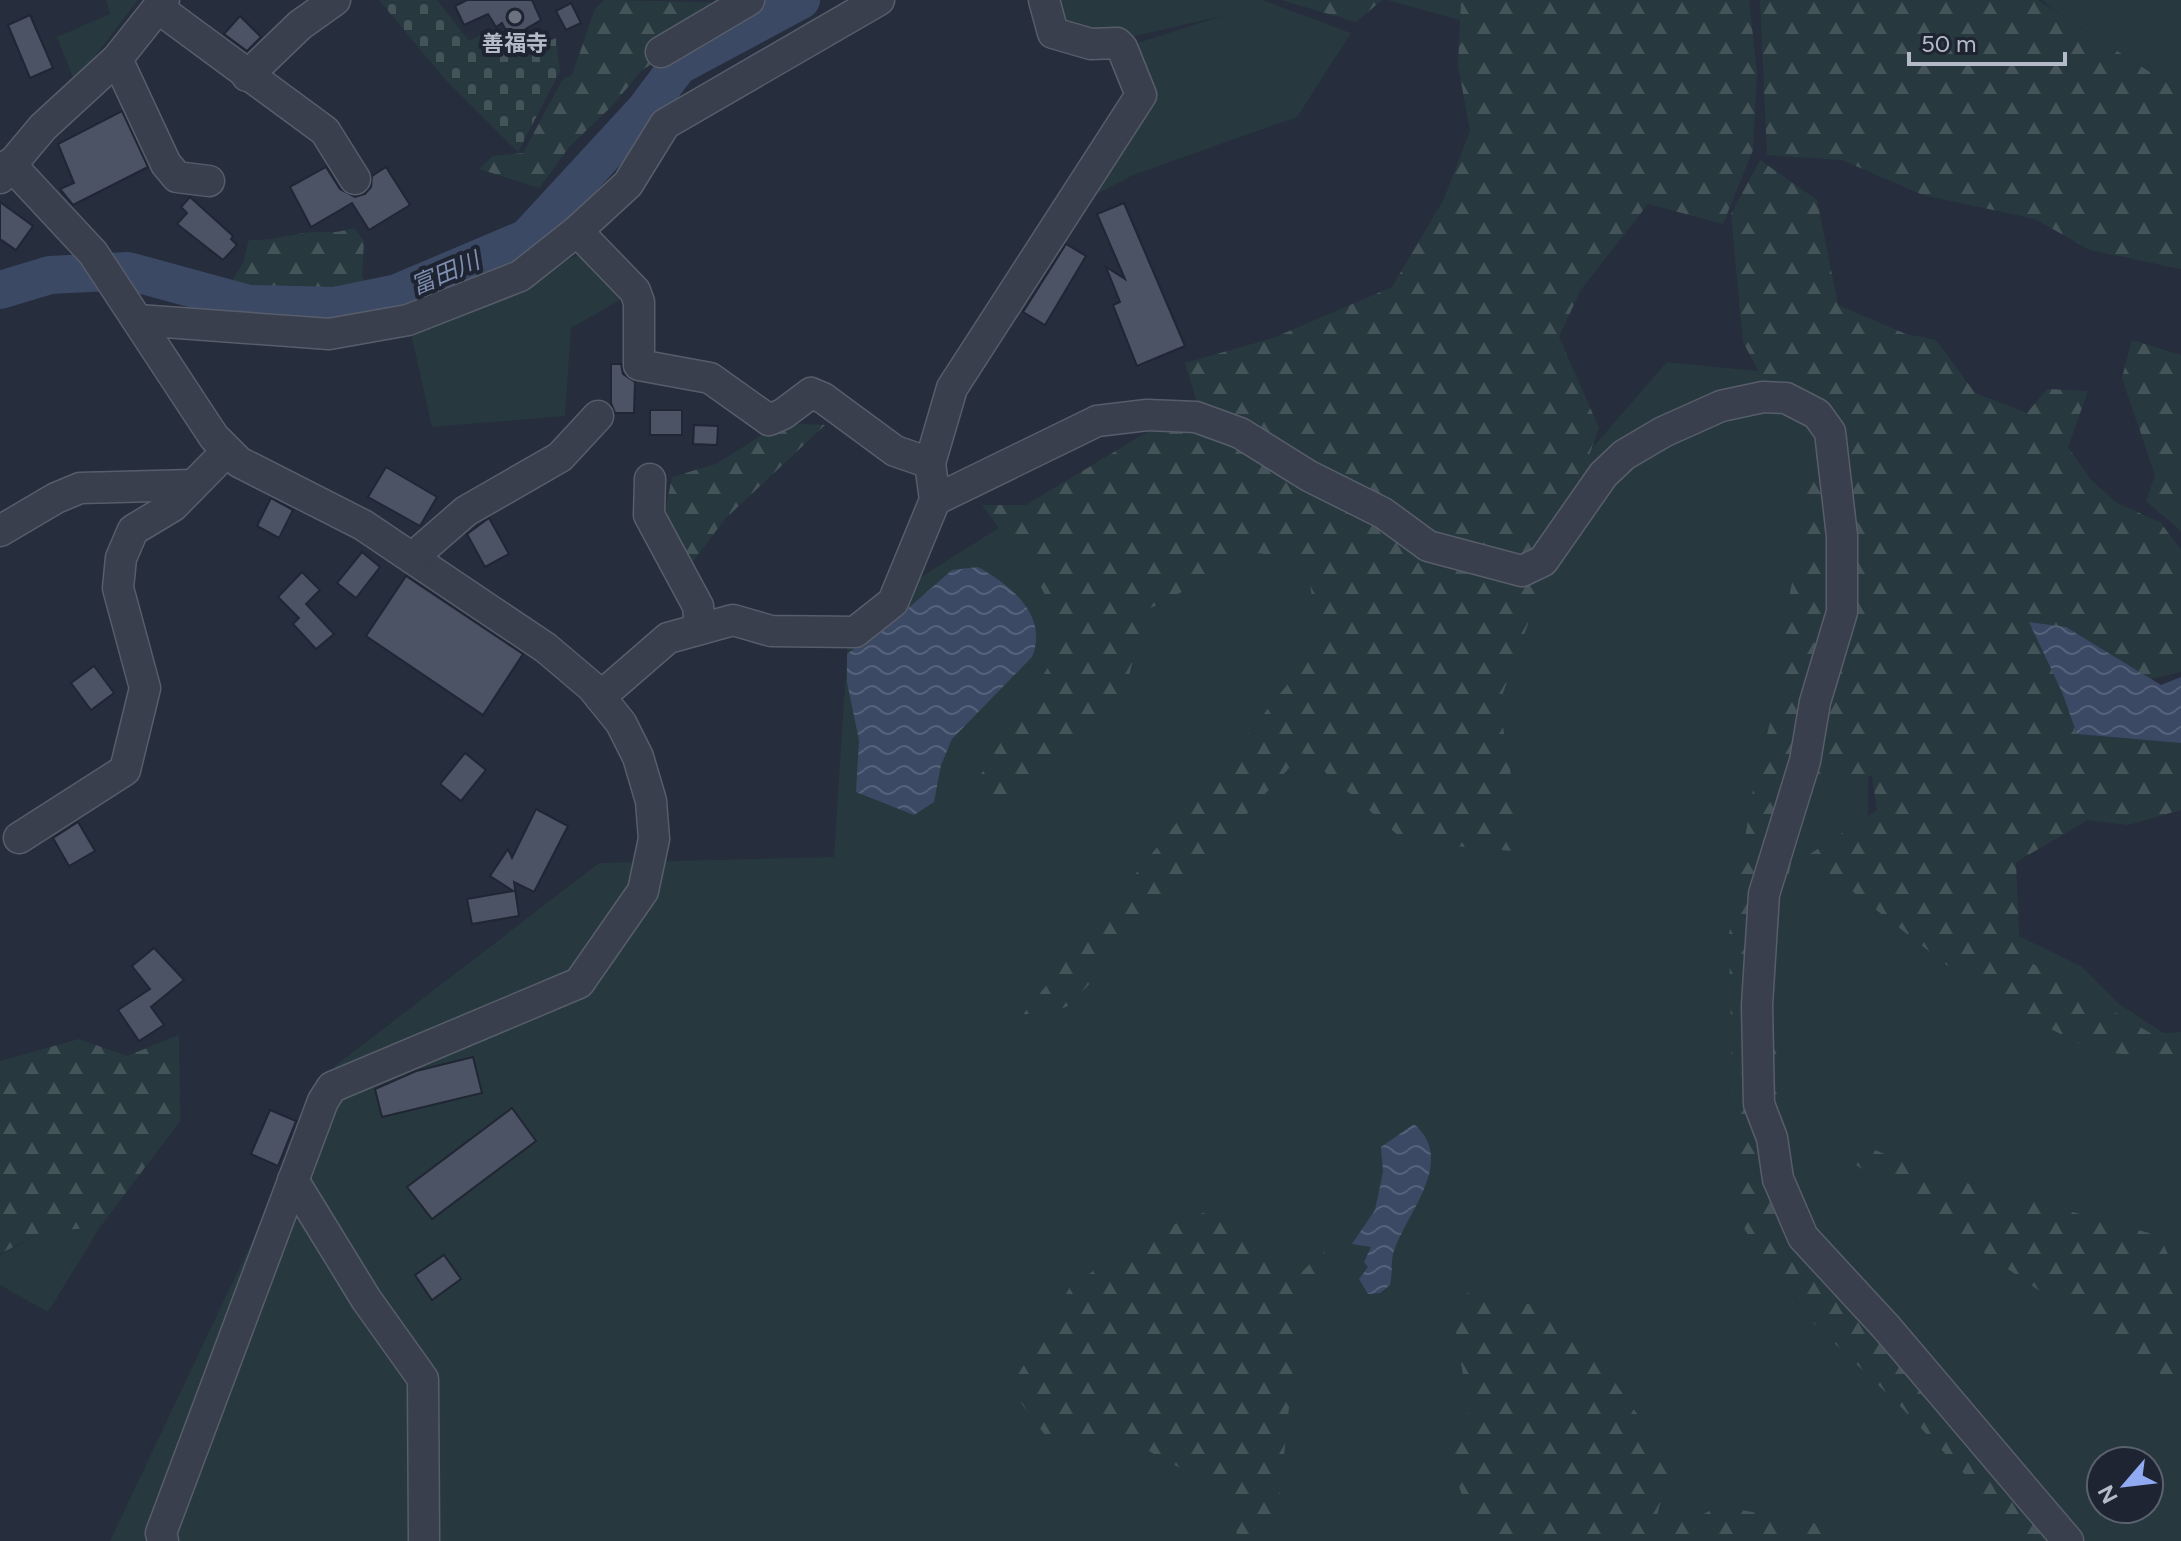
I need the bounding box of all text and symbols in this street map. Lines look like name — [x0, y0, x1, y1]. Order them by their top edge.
marker: 善福寺 — [506, 8, 524, 26]
scale bar — [1909, 16, 2065, 66]
text: 50 m — [1921, 29, 1977, 58]
place label: 善福寺 — [482, 30, 548, 57]
water label: 富田川 — [406, 244, 487, 300]
north arrow — [2085, 1445, 2165, 1525]
text: N — [2092, 1480, 2124, 1508]

